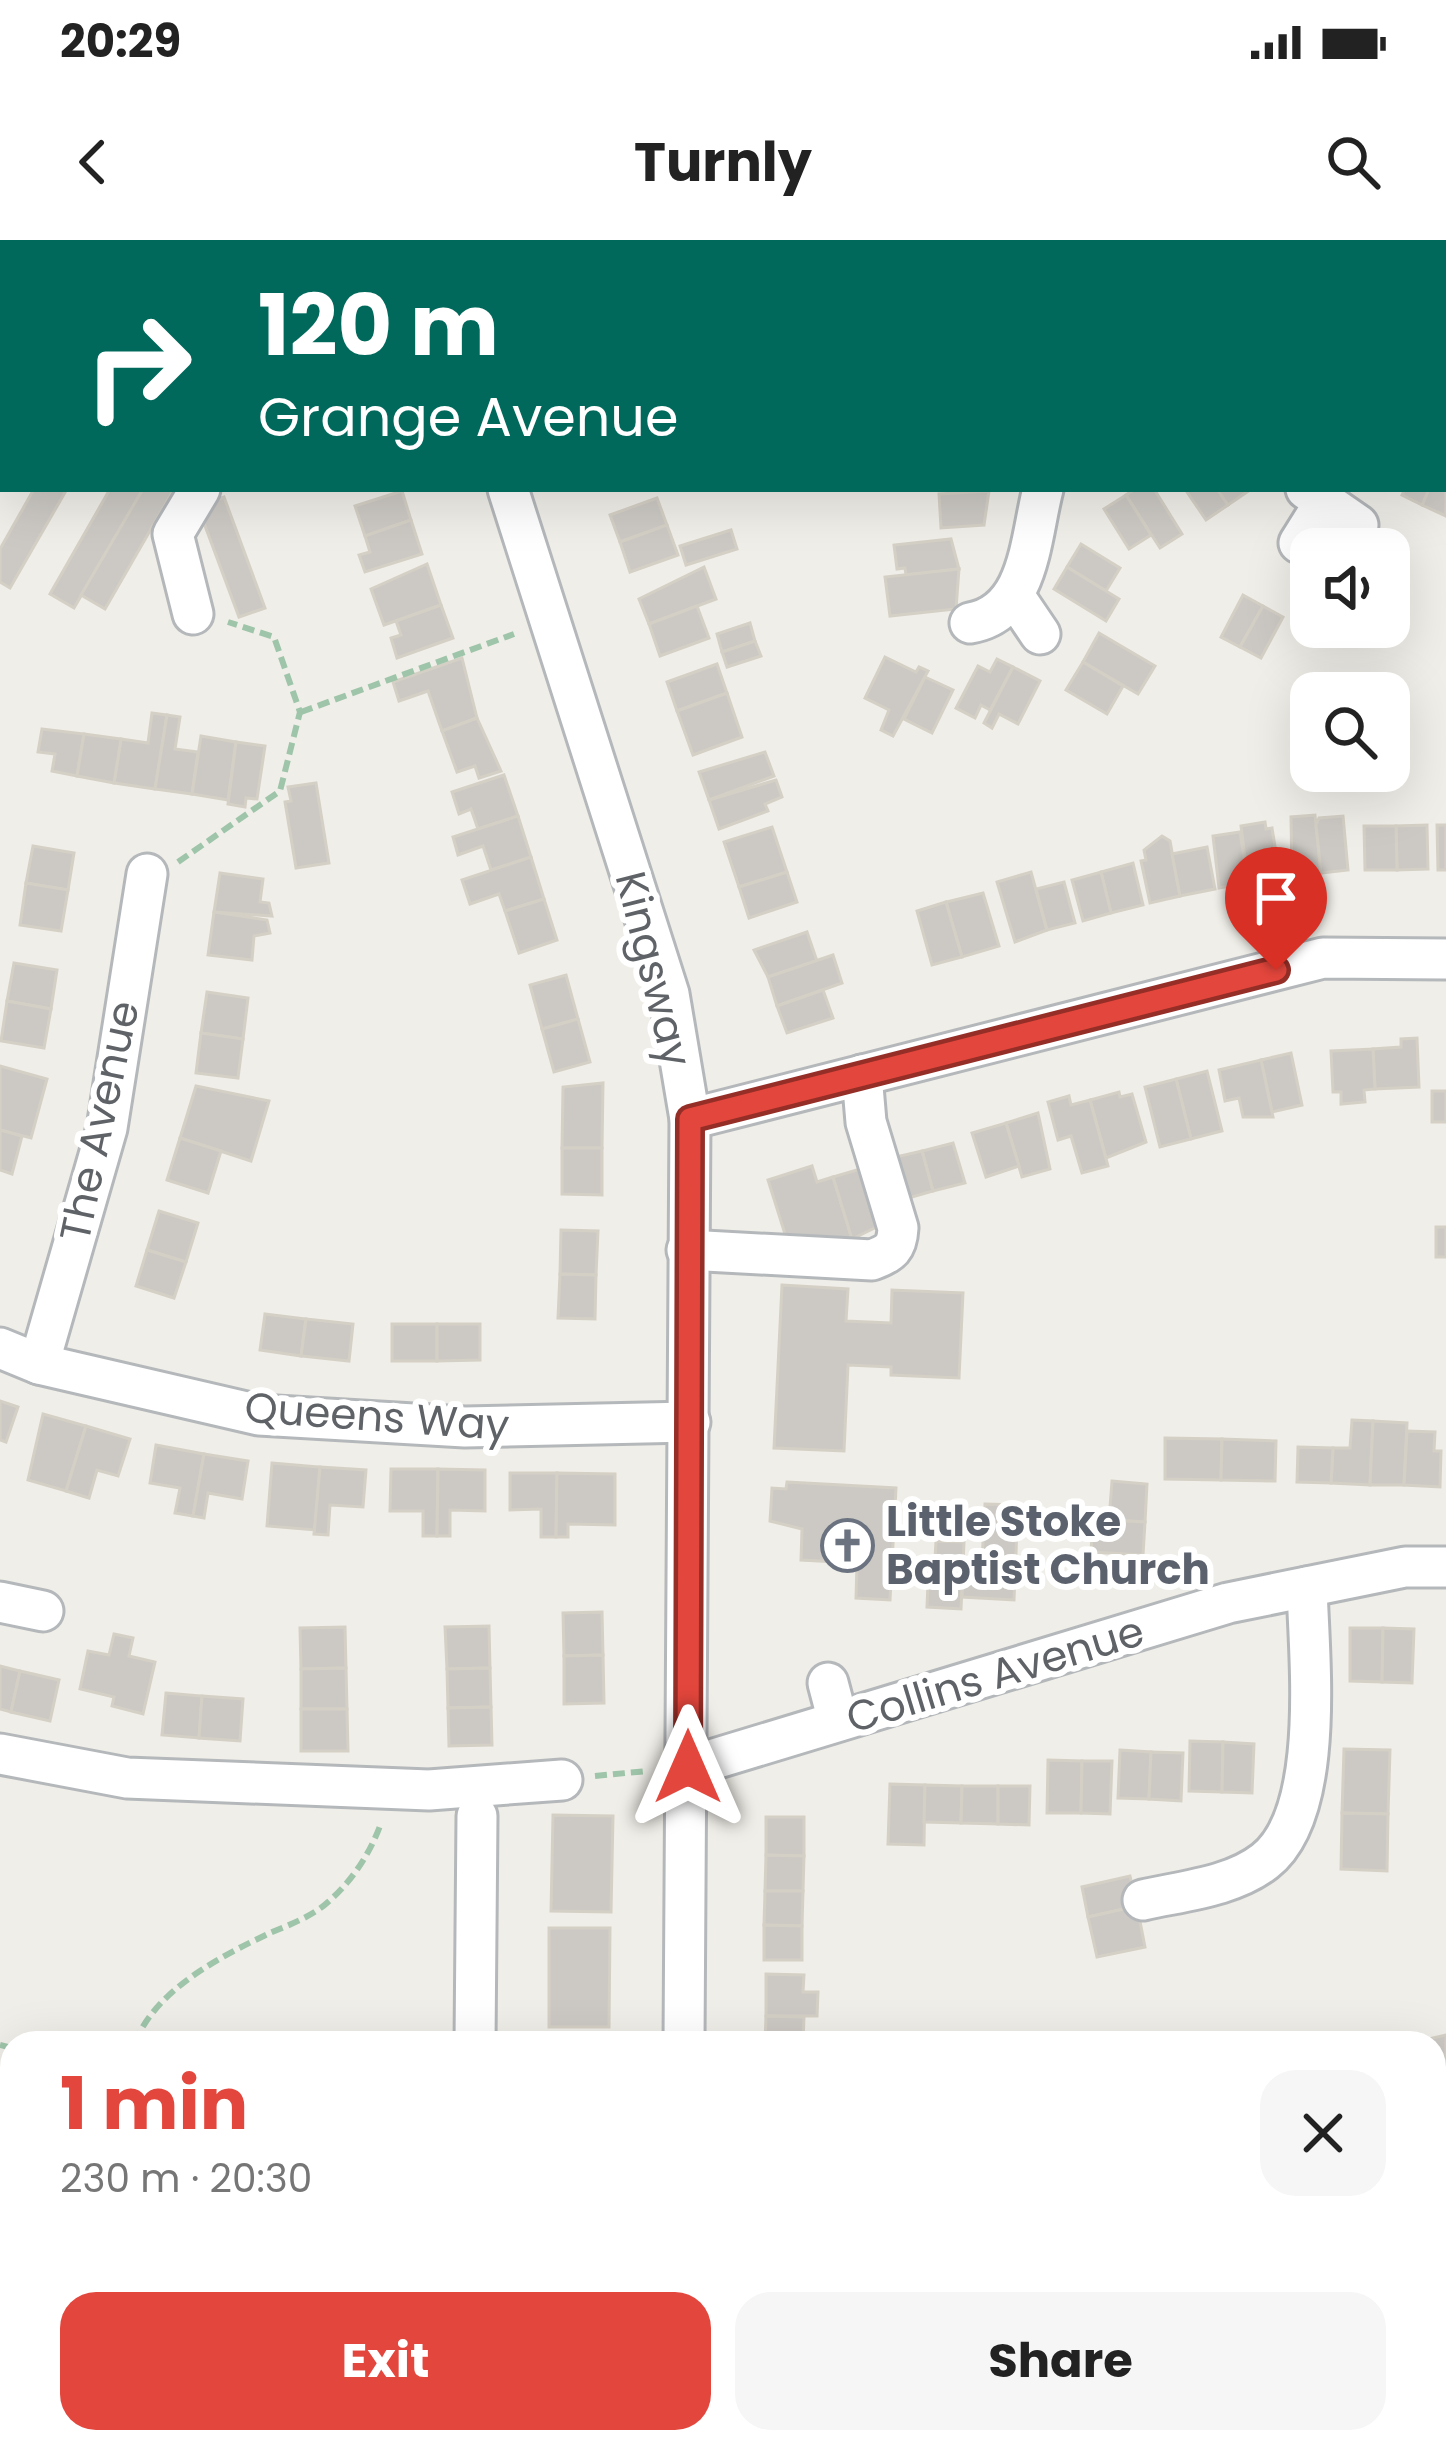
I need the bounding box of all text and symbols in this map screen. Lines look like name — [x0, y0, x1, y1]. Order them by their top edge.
text: 20:29 — [60, 10, 181, 73]
text: Turnly — [634, 124, 812, 200]
icon: back — [60, 129, 126, 195]
icon: search — [1320, 129, 1386, 195]
text: 120 m — [258, 267, 499, 384]
icon: right — [60, 288, 216, 444]
text: Grange Avenue — [258, 379, 678, 455]
map controls — [1290, 528, 1410, 792]
button: sound — [1290, 528, 1410, 648]
button: search — [1290, 672, 1410, 792]
pin — [1225, 847, 1327, 970]
street label: Kingsway — [601, 865, 706, 1073]
icon: arrive — [1243, 865, 1309, 931]
street label: The Avenue — [45, 995, 154, 1247]
street label: Queens Way — [243, 1378, 512, 1455]
place label: Little Stoke Baptist Church — [886, 1492, 1210, 1599]
church icon: Little Stoke Baptist Church — [819, 1517, 875, 1573]
street label: Collins Avenue — [839, 1601, 1151, 1748]
position arrow — [625, 1704, 751, 1830]
text: 1 min — [60, 2053, 248, 2154]
button: close — [1260, 2070, 1386, 2196]
text: 230 m · 20:30 — [60, 2151, 312, 2206]
button: Exit — [60, 2292, 711, 2430]
button: Share — [735, 2292, 1386, 2430]

